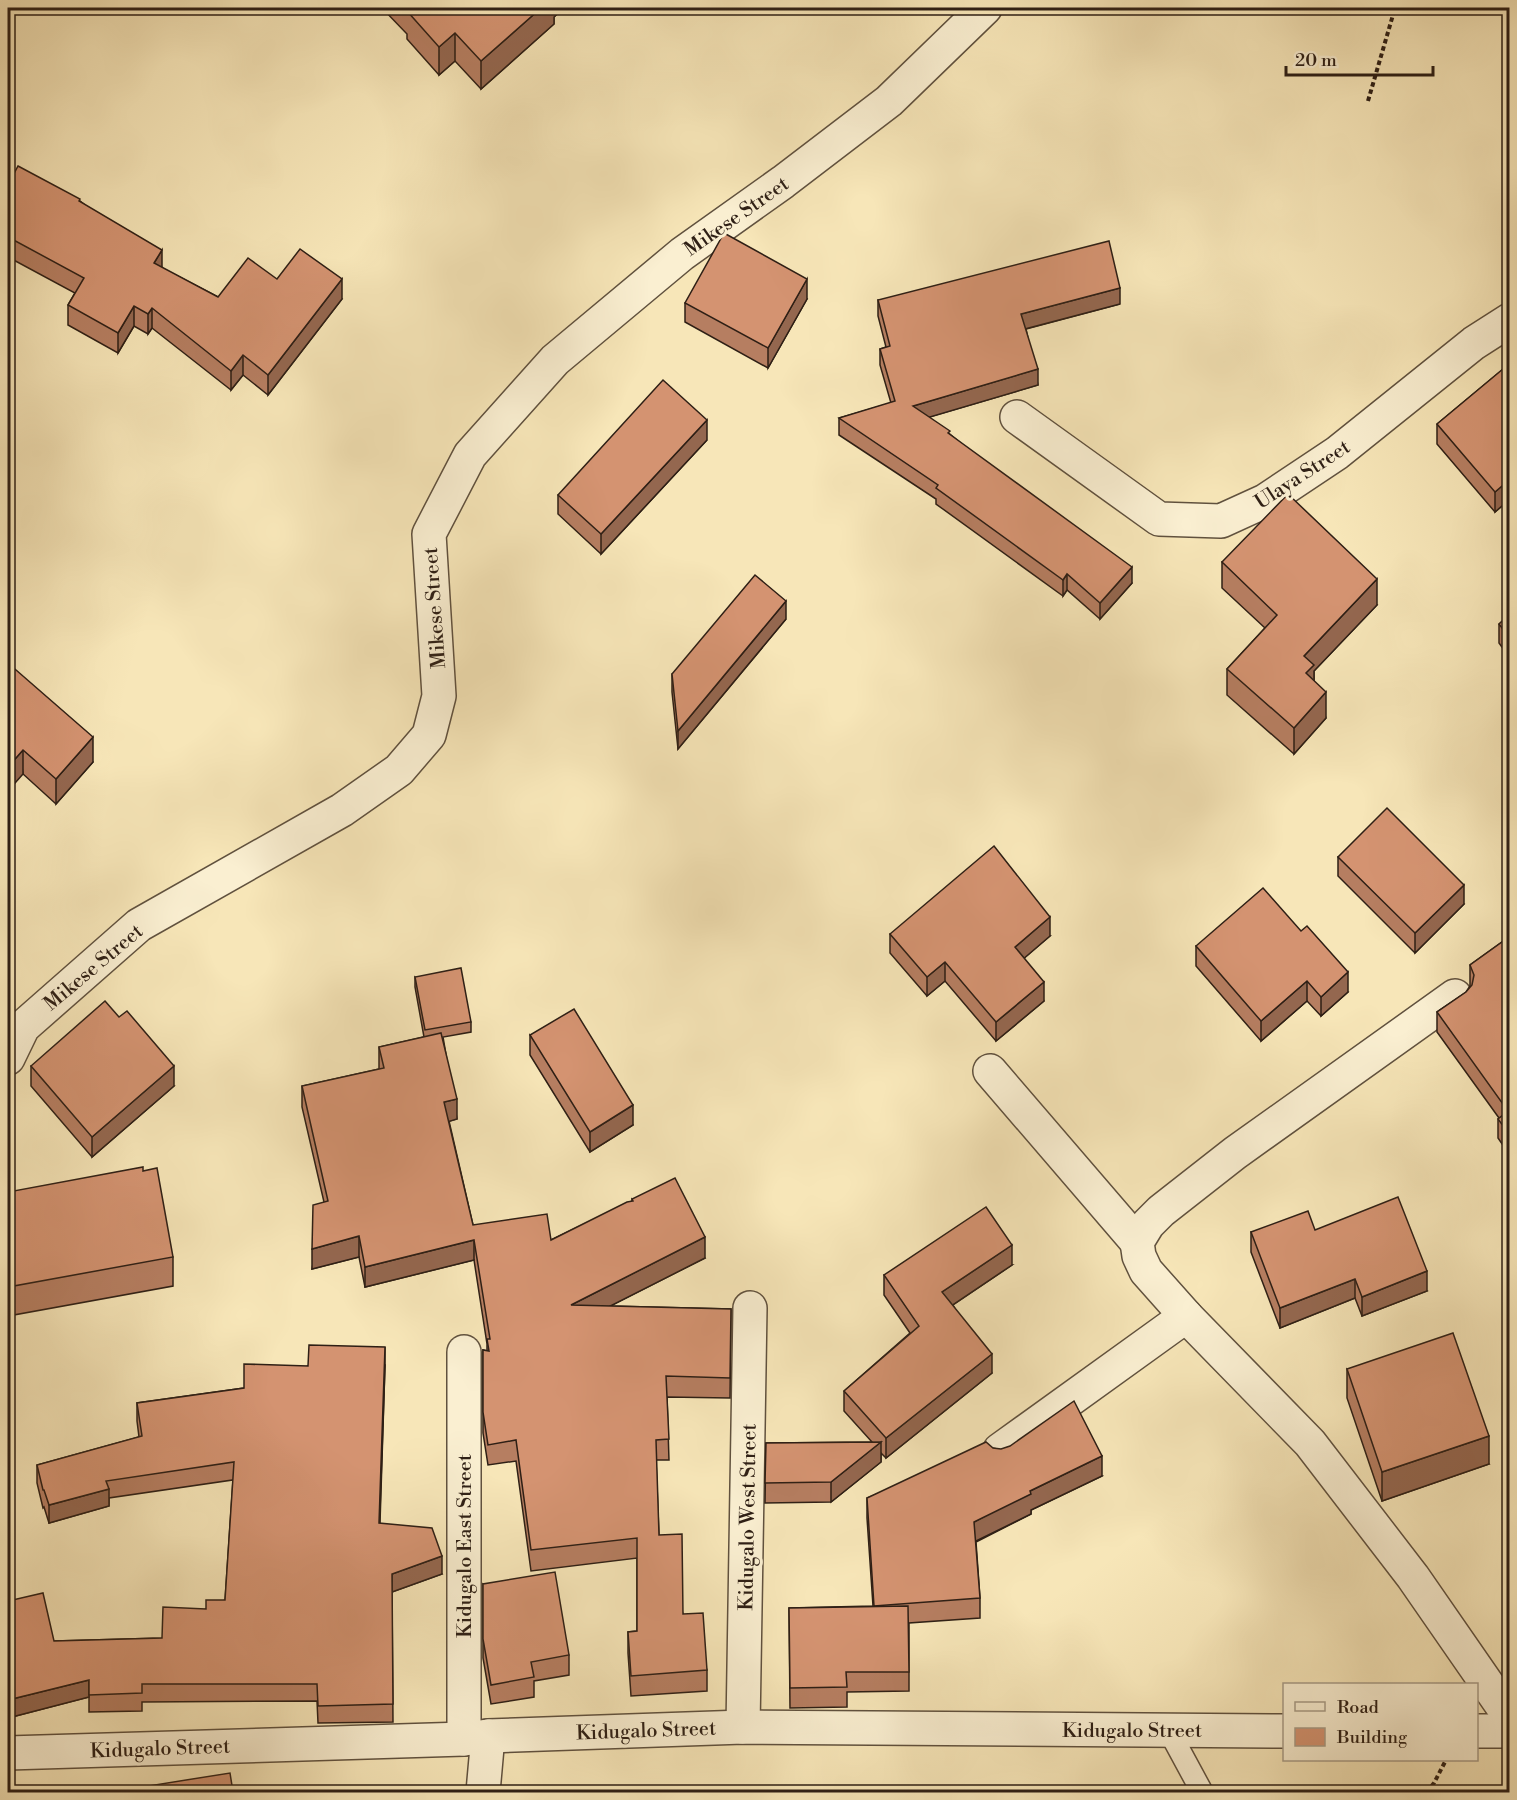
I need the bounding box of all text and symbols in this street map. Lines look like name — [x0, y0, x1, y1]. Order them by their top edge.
scale bar — [1286, 39, 1433, 77]
text: 20 m — [1295, 49, 1337, 72]
street label: Mikese Street — [680, 172, 794, 262]
street label: Ulaya Street — [1250, 435, 1355, 515]
street label: Mikese Street — [419, 546, 452, 670]
street label: Mikese Street — [39, 919, 149, 1017]
street label: Kidugalo West Street — [734, 1423, 763, 1611]
street label: Kidugalo East Street — [453, 1454, 478, 1638]
legend — [1283, 1683, 1478, 1761]
text: Road — [1337, 1696, 1380, 1719]
street label: Kidugalo Street — [576, 1717, 716, 1746]
street label: Kidugalo Street — [1062, 1719, 1202, 1744]
text: Building — [1336, 1726, 1408, 1749]
street label: Kidugalo Street — [90, 1735, 230, 1764]

